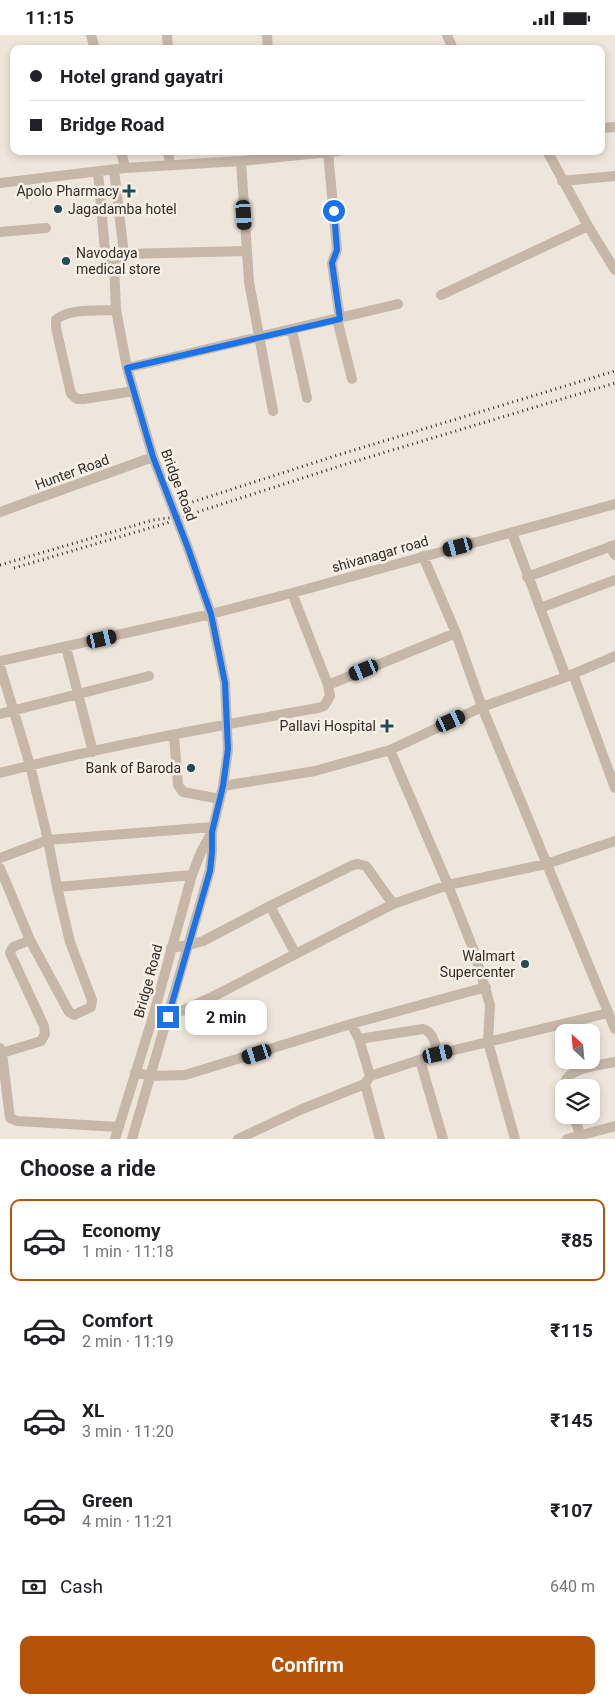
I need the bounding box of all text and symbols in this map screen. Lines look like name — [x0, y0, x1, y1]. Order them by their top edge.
text: 11:15 — [25, 6, 74, 29]
text: Hotel grand gayatri — [60, 65, 223, 88]
text: Bridge Road — [60, 113, 164, 136]
place label: Apolo Pharmacy — [16, 183, 119, 199]
marker: Apolo Pharmacy — [123, 185, 135, 197]
car — [235, 200, 252, 230]
route start — [323, 200, 345, 222]
place label: Jagadamba hotel — [68, 201, 177, 217]
marker: Jagadamba hotel — [52, 203, 64, 215]
place label: Navodaya medical store — [76, 245, 161, 277]
marker: Navodaya medical store — [60, 255, 72, 267]
street label: Bridge Road — [158, 447, 200, 523]
street label: Hunter Road — [33, 451, 111, 493]
street label: shivanagar road — [330, 533, 430, 575]
car — [441, 536, 474, 558]
car — [85, 628, 118, 650]
car — [347, 657, 380, 683]
car — [434, 708, 467, 734]
place label: Pallavi Hospital — [280, 718, 376, 734]
marker: Pallavi Hospital — [380, 719, 394, 733]
place label: Bank of Baroda — [86, 760, 181, 776]
marker: Bank of Baroda — [185, 762, 197, 774]
street label: Bridge Road — [130, 942, 166, 1020]
place label: Walmart Supercenter — [440, 948, 515, 980]
marker: Walmart Supercenter — [519, 958, 531, 970]
callout: 2 min — [186, 999, 268, 1035]
route end — [157, 1006, 179, 1028]
text: 2 min — [206, 1008, 246, 1027]
north arrow — [555, 1024, 600, 1069]
map controls — [555, 1024, 600, 1124]
car — [240, 1042, 273, 1066]
car — [421, 1043, 454, 1065]
button: layers — [555, 1079, 600, 1124]
text: Choose a ride — [20, 1156, 156, 1181]
icon: car — [22, 1218, 67, 1263]
text: Economy — [82, 1219, 161, 1242]
text: ₹85 — [561, 1229, 593, 1252]
text: 1 min · 11:18 — [82, 1242, 174, 1261]
icon: car — [22, 1308, 67, 1353]
text: Comfort — [82, 1309, 153, 1332]
text: ₹115 — [550, 1319, 593, 1342]
text: 2 min · 11:19 — [82, 1332, 174, 1351]
icon: car — [22, 1398, 67, 1443]
text: XL — [82, 1399, 104, 1422]
text: ₹145 — [550, 1409, 593, 1432]
text: 3 min · 11:20 — [82, 1422, 174, 1441]
icon: car — [22, 1488, 67, 1533]
text: Green — [82, 1489, 133, 1512]
text: ₹107 — [550, 1499, 593, 1522]
text: 4 min · 11:21 — [82, 1512, 174, 1531]
icon: cash — [20, 1573, 48, 1601]
text: Cash — [60, 1575, 103, 1598]
text: 640 m — [550, 1577, 595, 1596]
button: Confirm — [20, 1636, 595, 1694]

